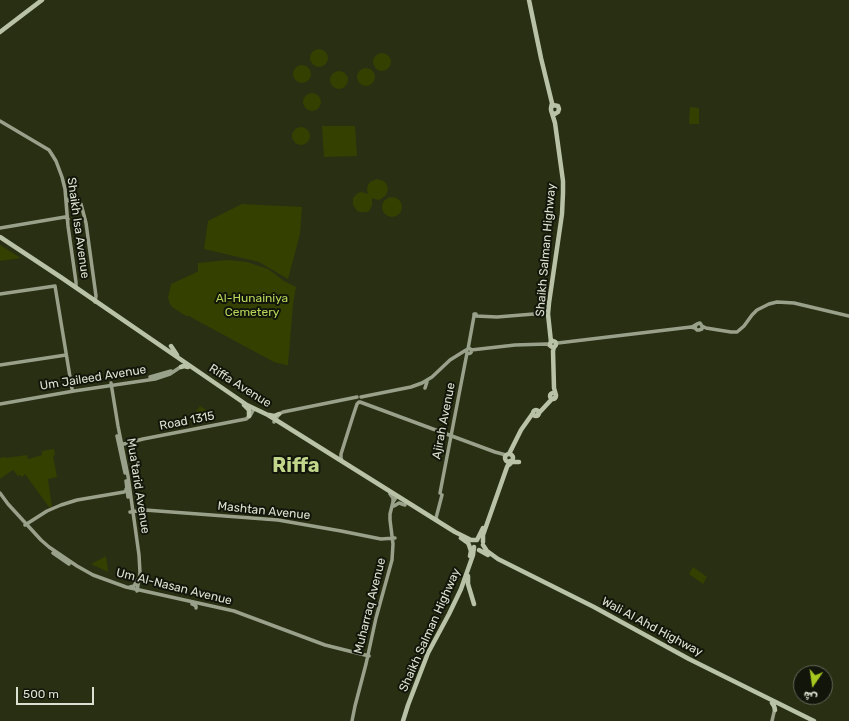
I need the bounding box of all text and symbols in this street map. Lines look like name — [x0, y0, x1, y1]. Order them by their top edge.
street label: Shaikh Isa Avenue — [64, 177, 92, 279]
street label: Shaikh Salman Highway — [533, 183, 559, 317]
park label: Al-Hunainiya Cemetery — [216, 292, 288, 320]
street label: Riffa Avenue — [206, 361, 274, 411]
street label: Um Jaileed Avenue — [39, 362, 147, 394]
street label: Ajirah Avenue — [430, 381, 458, 461]
street label: Road 1315 — [158, 409, 216, 433]
street label: Mua'tarid Avenue — [123, 437, 153, 535]
district label: Riffa — [272, 454, 320, 478]
street label: Mashtan Avenue — [217, 499, 311, 523]
street label: Muharraq Avenue — [351, 556, 389, 656]
street label: Um Al-Nasan Avenue — [115, 566, 233, 608]
street label: Shaikh Salman Highway — [396, 566, 464, 694]
street label: Wali Al Ahd Highway — [599, 594, 705, 660]
north arrow — [793, 665, 833, 705]
scale bar — [18, 679, 96, 705]
text: 500 m — [23, 687, 59, 701]
text: ش — [802, 688, 819, 704]

